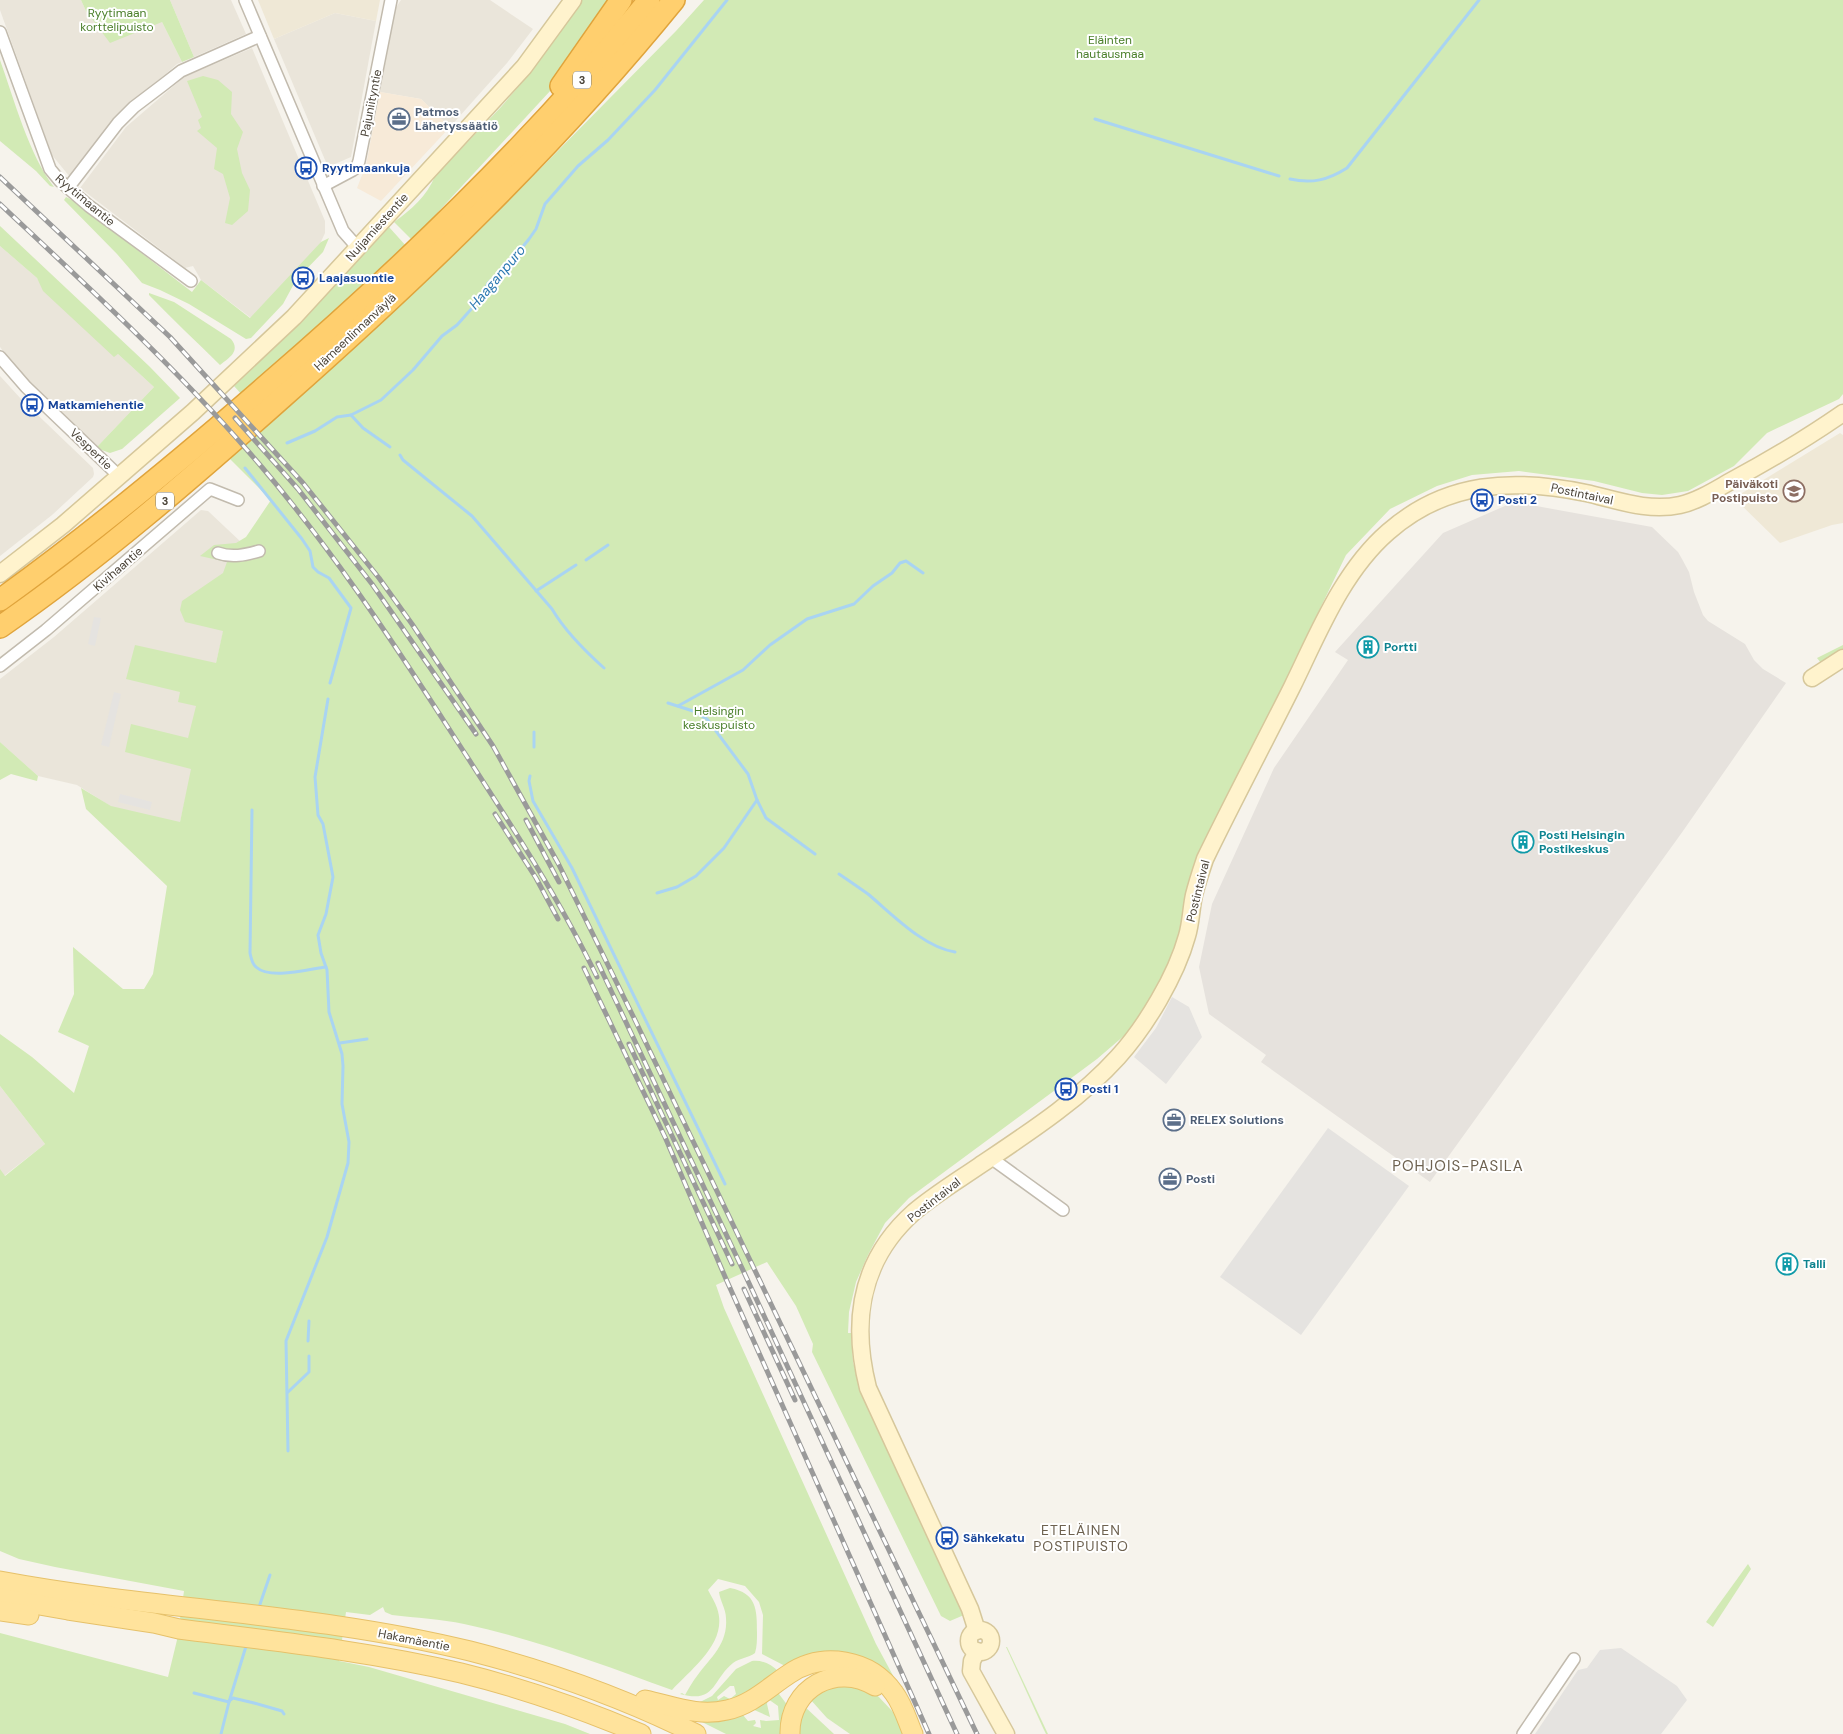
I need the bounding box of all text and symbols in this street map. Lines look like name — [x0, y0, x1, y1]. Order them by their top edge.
park label: Ryytimaan korttelipuisto — [80, 5, 154, 35]
park label: Eläinten hautausmaa — [1076, 32, 1144, 62]
street label: Pajuniityntie — [357, 68, 385, 138]
road number: 3 — [573, 72, 591, 88]
place label: Patmos Lähetyssäätiö — [415, 104, 498, 134]
office icon: Patmos Lähetyssäätiö — [387, 107, 411, 131]
bus stop icon: Ryytimaankuja — [294, 156, 318, 180]
place label: Ryytimaankuja — [322, 160, 410, 176]
street label: Ryytimaantie — [52, 170, 118, 230]
street label: Nuijamiestentie — [342, 189, 412, 264]
water label: Haaganpuro — [465, 241, 529, 313]
bus stop icon: Laajasuontie — [291, 266, 315, 290]
place label: Laajasuontie — [319, 270, 394, 286]
street label: Hämeenlinnanväylä — [310, 290, 400, 374]
bus stop icon: Matkamiehentie — [20, 393, 44, 417]
place label: Matkamiehentie — [48, 397, 144, 413]
street label: Vespertie — [66, 425, 116, 473]
place label: Päiväkoti Postipuisto — [1712, 476, 1778, 506]
school or university icon: Päiväkoti Postipuisto — [1782, 479, 1806, 503]
street label: Postintaival — [1549, 480, 1615, 508]
bus stop icon: Posti 2 — [1470, 488, 1494, 512]
road number: 3 — [156, 492, 174, 510]
place label: Posti 2 — [1498, 492, 1537, 508]
street label: Kivihaantie — [90, 543, 146, 595]
building icon: Portti — [1356, 635, 1380, 659]
place label: Portti — [1384, 639, 1417, 655]
park label: Helsingin keskuspuisto — [683, 703, 755, 733]
place label: Posti Helsingin Postikeskus — [1539, 827, 1625, 857]
building icon: Posti Helsingin Postikeskus — [1511, 830, 1535, 854]
street label: Postintaival — [1183, 858, 1213, 924]
bus stop icon: Posti 1 — [1054, 1077, 1078, 1101]
place label: Posti 1 — [1082, 1081, 1118, 1097]
office icon: RELEX Solutions — [1162, 1108, 1186, 1132]
place label: RELEX Solutions — [1190, 1112, 1284, 1128]
district label: POHJOIS-PASILA — [1392, 1156, 1524, 1176]
office icon: Posti — [1158, 1167, 1182, 1191]
place label: Posti — [1186, 1171, 1215, 1187]
street label: Postintaival — [904, 1174, 964, 1226]
building icon: Talli — [1775, 1252, 1799, 1276]
place label: Talli — [1803, 1256, 1826, 1272]
district label: ETELÄINEN POSTIPUISTO — [1033, 1521, 1129, 1555]
bus stop icon: Sähkekatu — [935, 1526, 959, 1550]
place label: Sähkekatu — [963, 1530, 1025, 1546]
street label: Hakamäentie — [377, 1625, 451, 1655]

